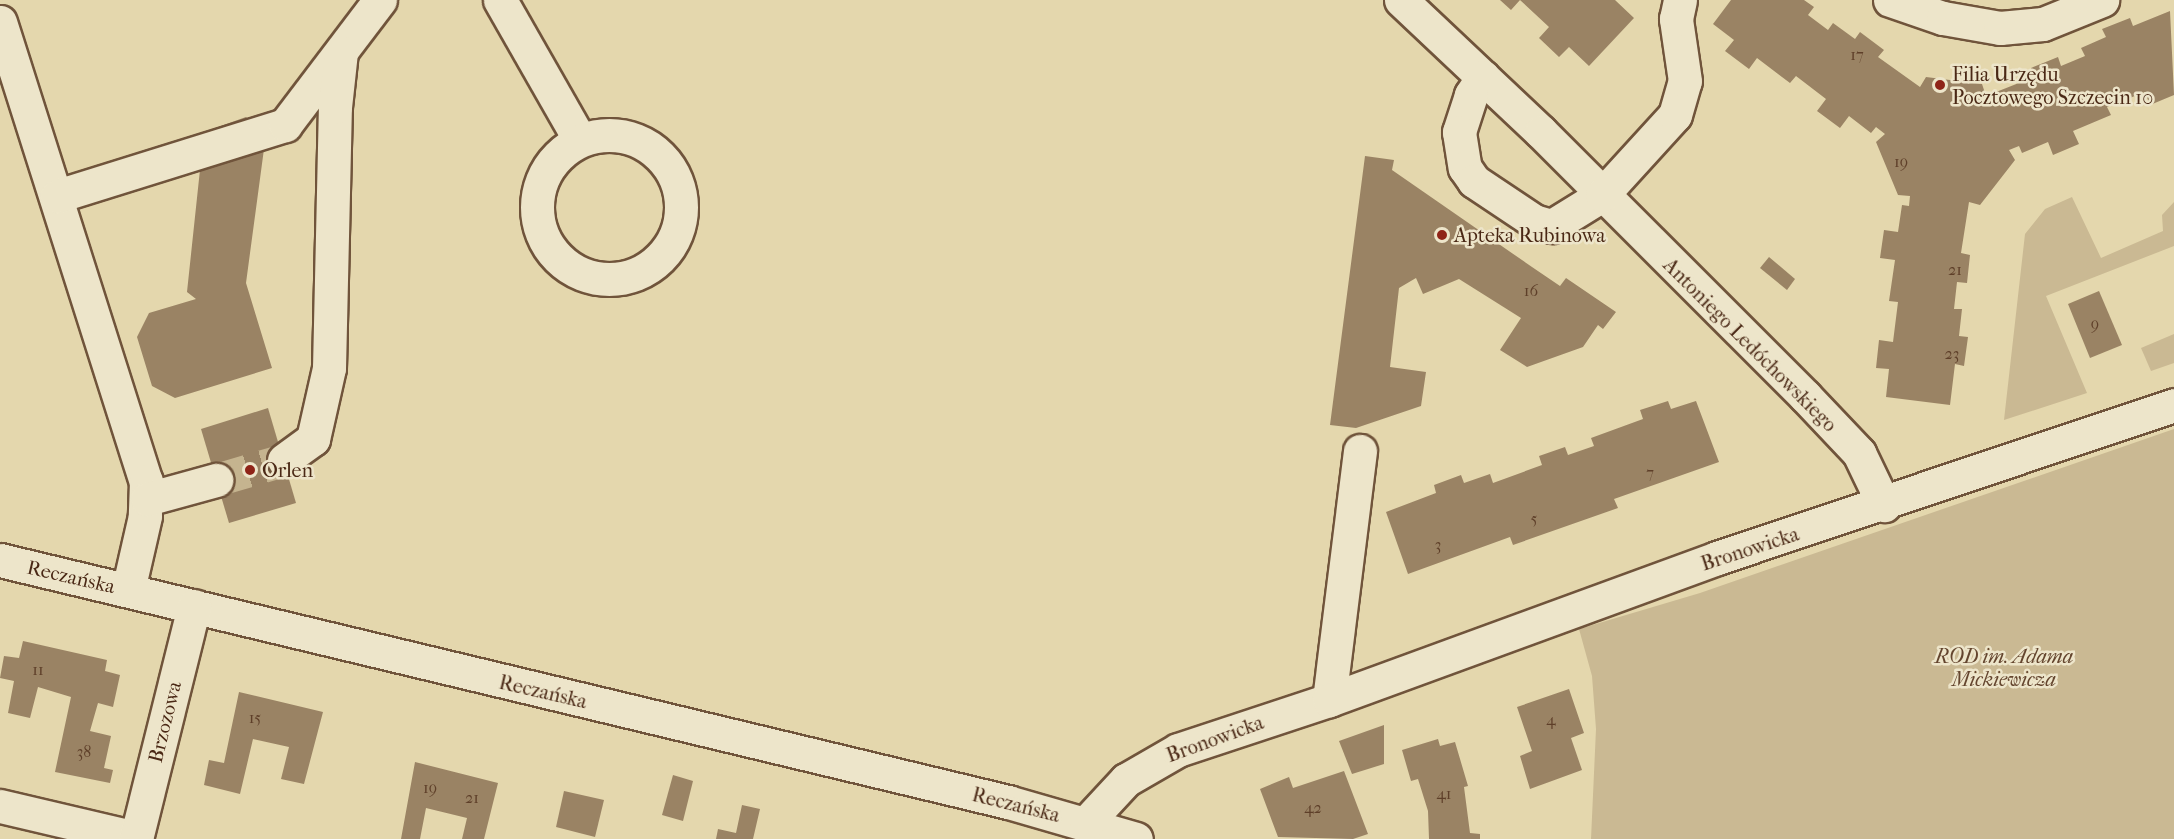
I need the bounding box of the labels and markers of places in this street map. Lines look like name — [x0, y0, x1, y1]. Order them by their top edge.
place label: Filia Urzędu Pocztowego Szczecin 10 — [1952, 62, 2153, 109]
marker: Filia Urzędu Pocztowego Szczecin 10 — [1933, 78, 1947, 92]
place label: Apteka Rubinowa — [1454, 223, 1605, 247]
marker: Apteka Rubinowa — [1435, 228, 1449, 242]
place label: Orlen — [262, 458, 313, 482]
marker: Orlen — [243, 463, 257, 477]

